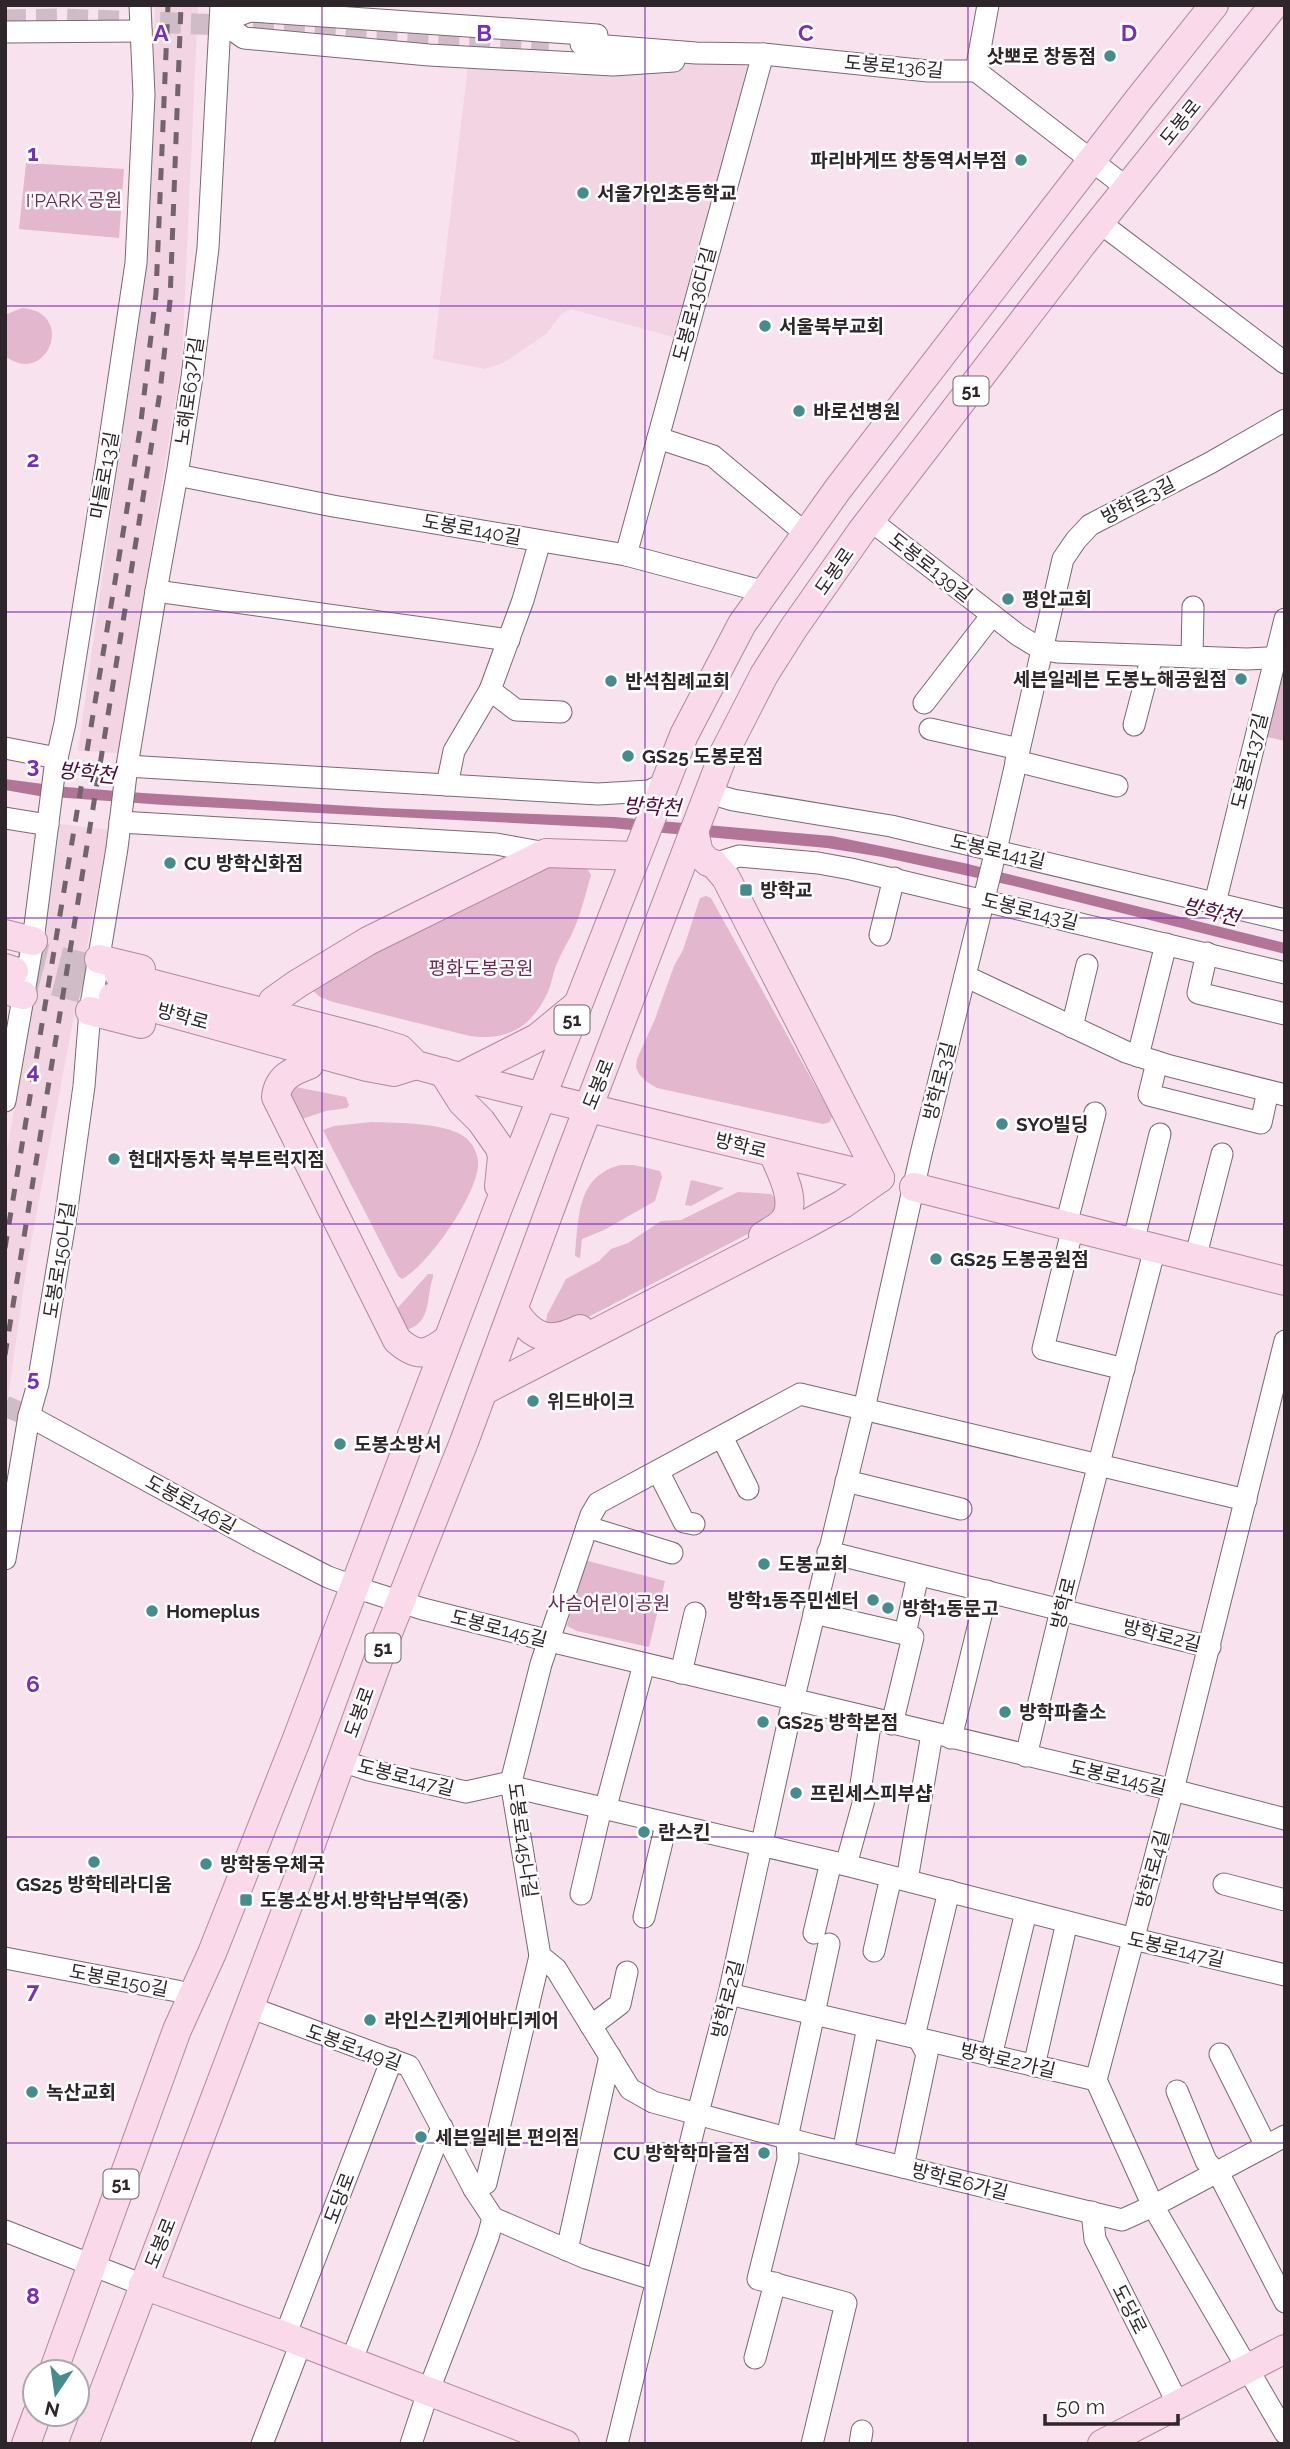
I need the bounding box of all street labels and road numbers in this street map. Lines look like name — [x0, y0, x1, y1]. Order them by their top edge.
street label: 도봉로136길 — [843, 51, 945, 81]
street label: 도봉로 — [1155, 95, 1205, 149]
street label: 도봉로136다길 — [668, 245, 720, 363]
street label: 노해로63가길 — [171, 335, 207, 447]
road number: 51 — [954, 376, 988, 405]
street label: 마들로13길 — [86, 430, 122, 520]
street label: 방학로3길 — [1097, 472, 1179, 528]
street label: 도봉로140길 — [421, 509, 523, 549]
street label: 도봉로139길 — [885, 528, 977, 606]
street label: 도봉로 — [810, 543, 858, 599]
street label: 도봉로137길 — [1226, 711, 1272, 811]
street label: 도봉로141길 — [948, 829, 1048, 873]
street label: 도봉로143길 — [980, 888, 1080, 934]
street label: 방학로 — [155, 999, 211, 1033]
road number: 51 — [554, 1006, 590, 1035]
street label: 방학로3길 — [919, 1039, 959, 1123]
street label: 도봉로 — [578, 1056, 618, 1112]
street label: 방학로 — [713, 1128, 769, 1162]
street label: 도봉로150나길 — [39, 1200, 79, 1320]
street label: 도봉로146길 — [142, 1470, 240, 1538]
street label: 방학로 — [1046, 1575, 1080, 1631]
street label: 도봉로145길 — [448, 1605, 550, 1651]
street label: 방학로2길 — [1121, 1615, 1203, 1655]
road number: 51 — [366, 1633, 400, 1662]
street label: 도봉로 — [340, 1684, 378, 1740]
street label: 도봉로147길 — [356, 1754, 456, 1800]
street label: 도봉로145길 — [1067, 1755, 1169, 1799]
street label: 도봉로145나길 — [504, 1781, 542, 1899]
street label: 방학로4길 — [1131, 1827, 1173, 1911]
street label: 도봉로147길 — [1126, 1927, 1226, 1971]
street label: 방학로2길 — [707, 1958, 747, 2040]
street label: 도봉로150길 — [68, 1960, 170, 2000]
street label: 도봉로149길 — [303, 2020, 405, 2074]
street label: 방학로2가길 — [958, 2038, 1058, 2082]
street label: 방학로6가길 — [909, 2158, 1011, 2204]
road number: 51 — [104, 2170, 138, 2198]
street label: 도당로 — [319, 2170, 359, 2226]
street label: 도봉로 — [140, 2215, 180, 2271]
street label: 도당로 — [1108, 2281, 1152, 2337]

